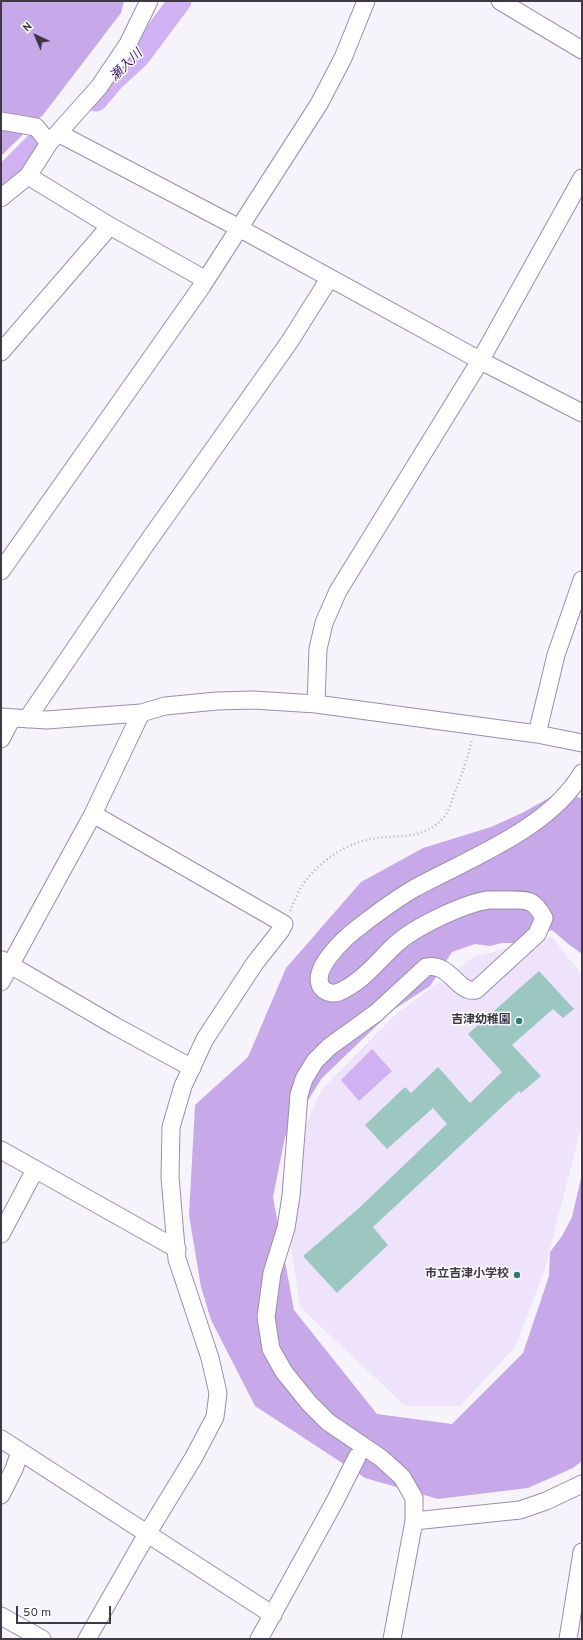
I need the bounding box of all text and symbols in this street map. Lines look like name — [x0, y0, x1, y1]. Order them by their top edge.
north arrow — [16, 16, 56, 56]
text: N — [20, 20, 35, 35]
water label: 瀬入川 — [108, 47, 146, 85]
place label: 吉津幼稚園 — [451, 1014, 511, 1028]
marker: 吉津幼稚園 — [514, 1016, 524, 1026]
place label: 市立吉津小学校 — [425, 1268, 509, 1282]
marker: 市立吉津小学校 — [512, 1270, 522, 1280]
scale bar — [18, 1598, 113, 1624]
text: 50 m — [23, 1605, 51, 1621]

